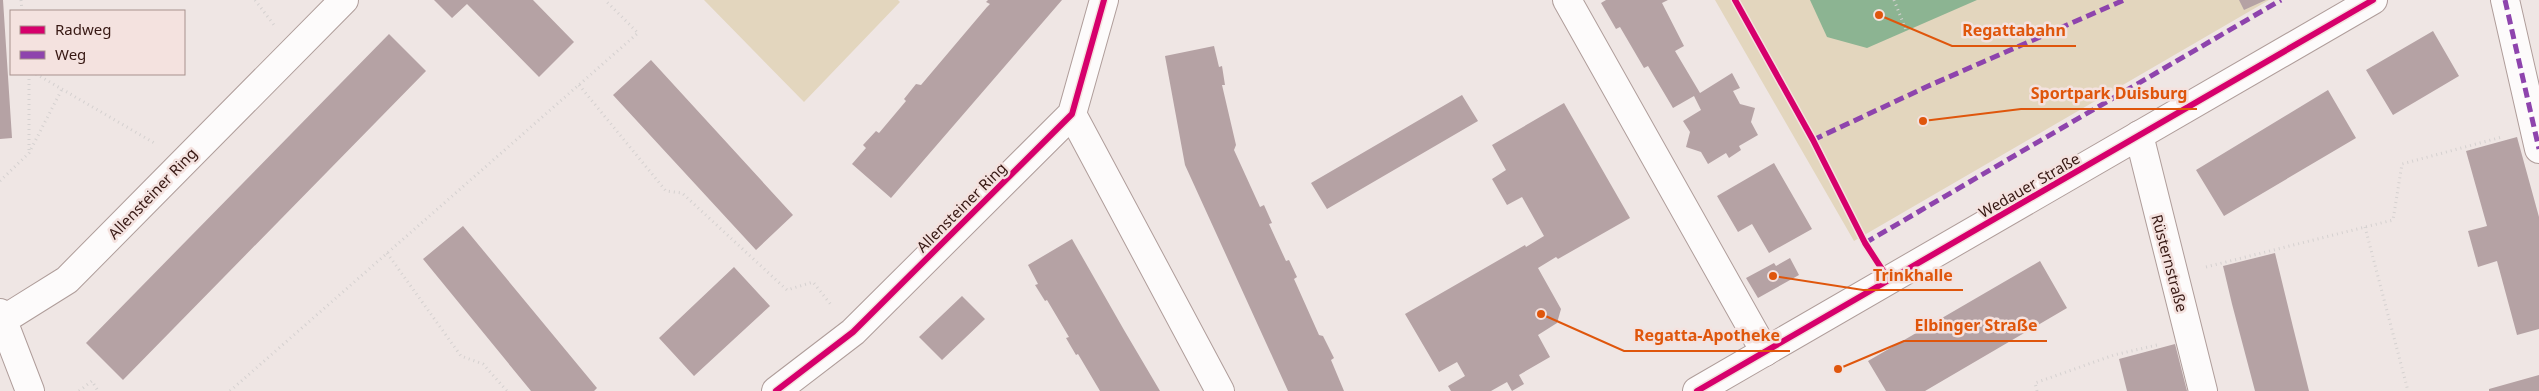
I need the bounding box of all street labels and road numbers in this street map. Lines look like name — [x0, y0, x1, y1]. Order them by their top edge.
street label: Allensteiner Ring — [103, 143, 201, 243]
street label: Wedauer Straße — [1975, 148, 2083, 222]
street label: Allensteiner Ring — [912, 158, 1010, 256]
street label: Rüsternstraße — [2147, 212, 2193, 314]

